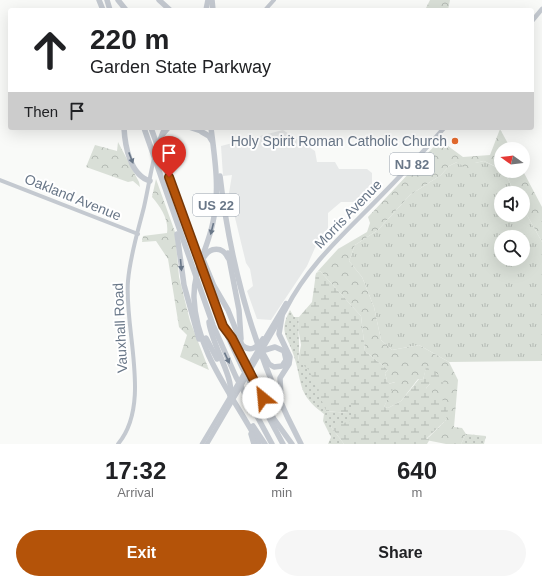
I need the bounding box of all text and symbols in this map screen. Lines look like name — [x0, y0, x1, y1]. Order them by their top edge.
icon: ahead — [24, 24, 76, 76]
text: 220 m — [90, 24, 169, 55]
text: Garden State Parkway — [90, 57, 271, 77]
icon: arrive — [66, 100, 88, 122]
text: Then — [24, 103, 58, 120]
place label: Holy Spirit Roman Catholic Church — [231, 133, 447, 149]
pin — [152, 136, 186, 177]
marker: Holy Spirit Roman Catholic Church — [450, 136, 460, 146]
icon: arrive — [158, 142, 180, 164]
north arrow — [494, 142, 530, 178]
map controls — [494, 142, 530, 266]
one-way arrow — [128, 153, 134, 165]
road number: NJ 82 — [390, 153, 434, 175]
street label: Oakland Avenue — [22, 170, 124, 224]
street label: Morris Avenue — [311, 176, 385, 252]
button: sound — [494, 186, 530, 222]
road number: US 22 — [193, 194, 239, 216]
one-way arrow — [208, 223, 214, 235]
button: search — [494, 230, 530, 266]
one-way arrow — [178, 259, 184, 271]
street label: Vauxhall Road — [110, 283, 130, 373]
one-way arrow — [224, 353, 230, 364]
position arrow — [242, 377, 284, 419]
text: 17:32 — [105, 457, 166, 484]
text: 2 — [275, 457, 288, 484]
text: 640 — [397, 457, 437, 484]
text: Arrival — [117, 485, 154, 500]
text: min — [271, 485, 292, 500]
text: m — [412, 485, 422, 500]
button: Exit — [16, 530, 267, 576]
button: Share — [275, 530, 526, 576]

